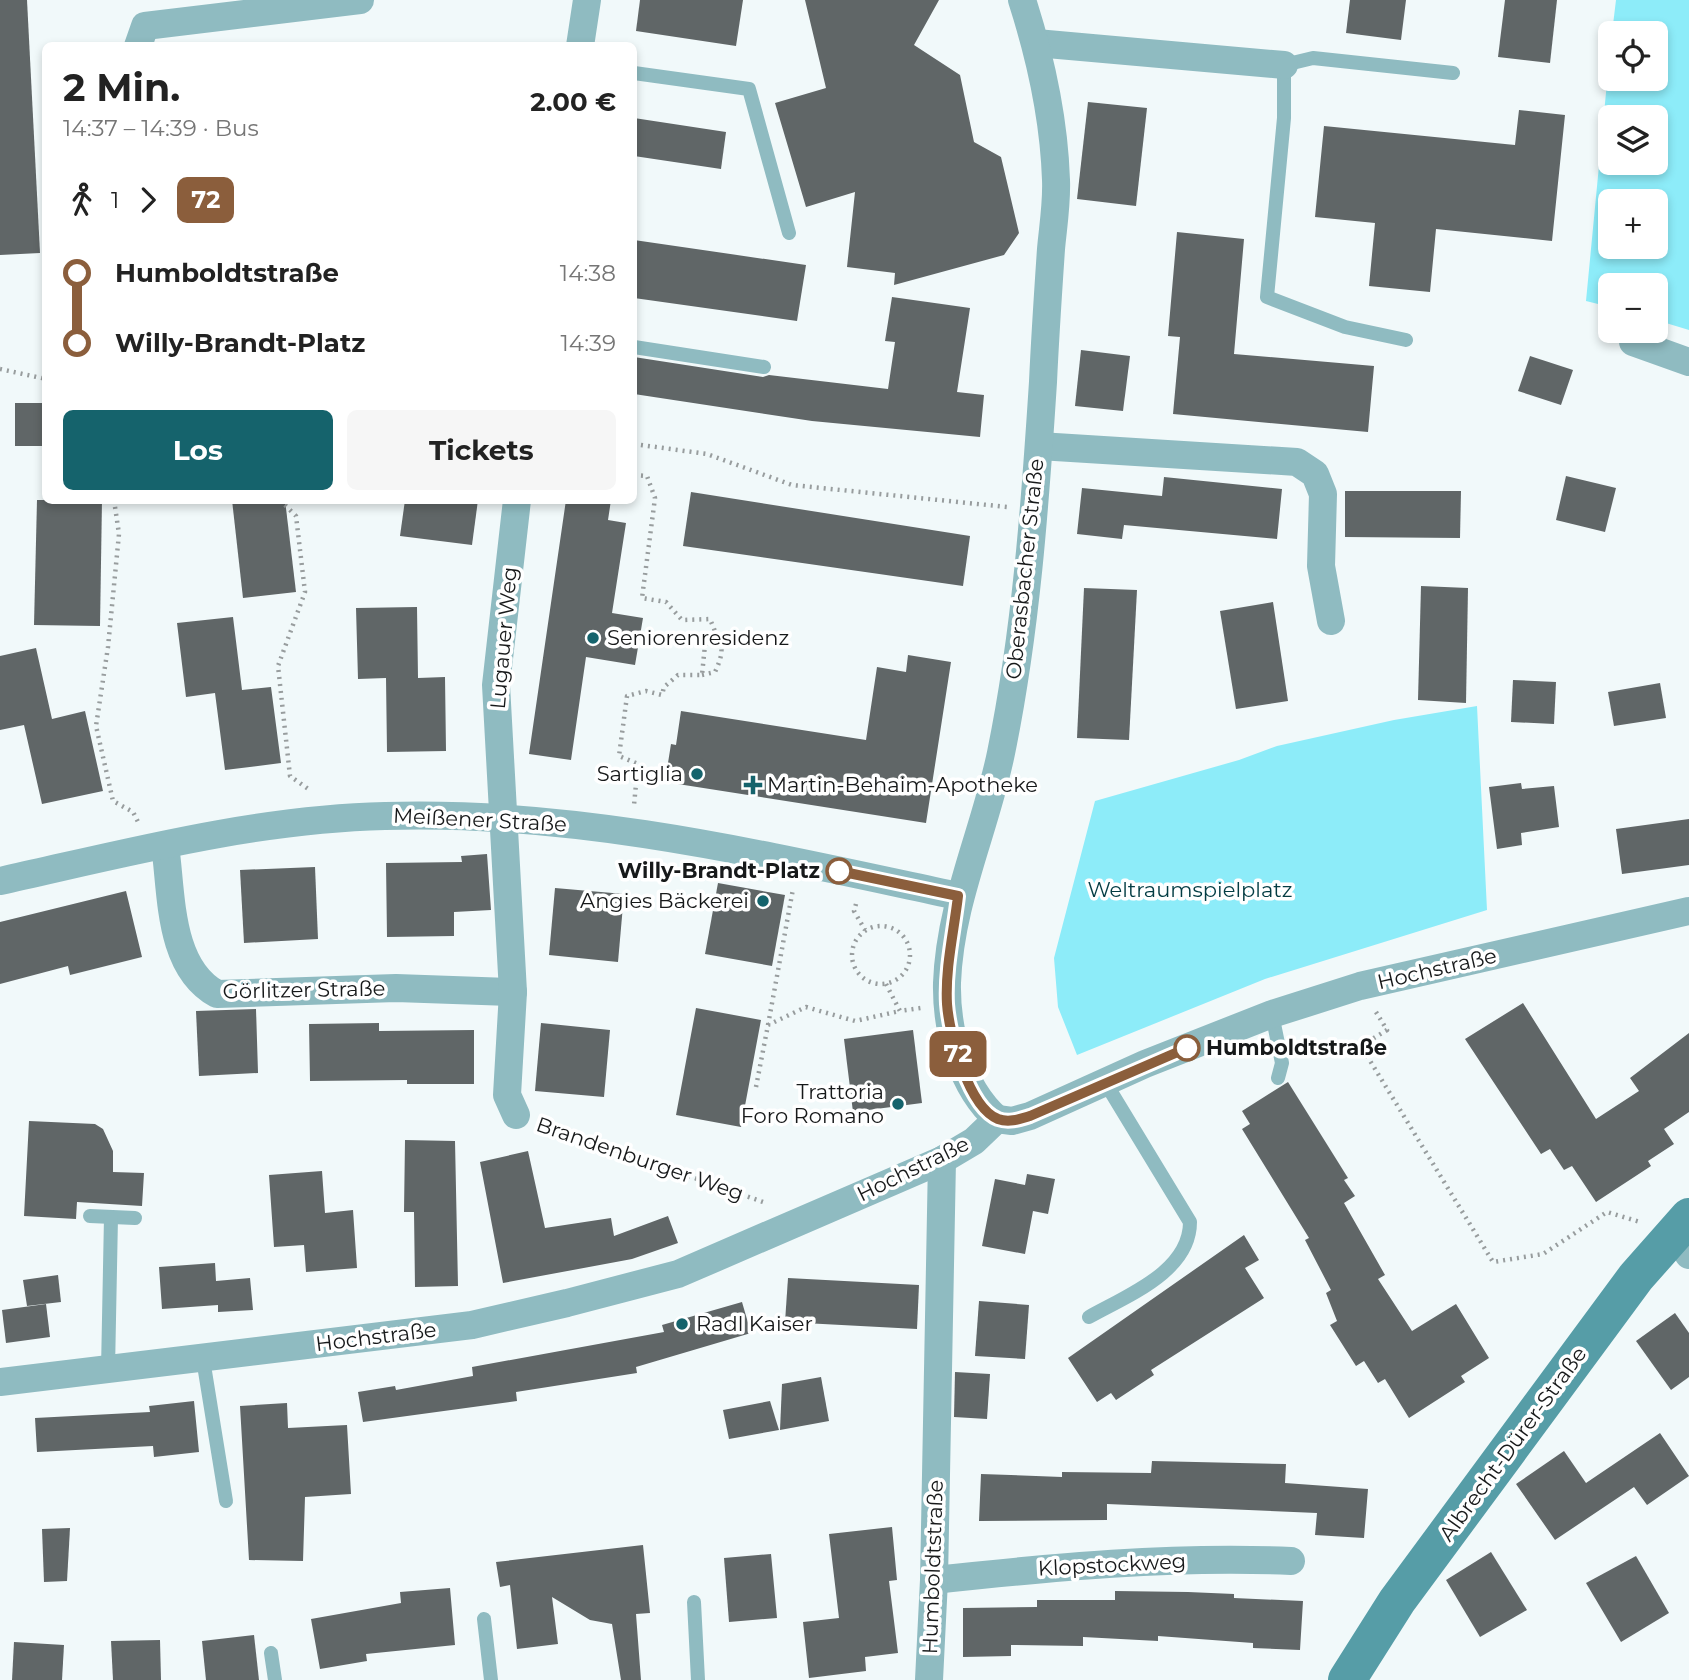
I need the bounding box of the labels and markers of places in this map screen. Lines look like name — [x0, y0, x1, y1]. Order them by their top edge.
place label: Seniorenresidenz — [607, 625, 789, 650]
marker: Seniorenresidenz — [585, 630, 601, 646]
place label: Sartiglia — [597, 761, 683, 786]
marker: Sartiglia — [689, 766, 705, 782]
place label: Martin-Behaim-Apotheke — [767, 772, 1038, 797]
marker: Martin-Behaim-Apotheke — [745, 777, 761, 793]
place label: Willy-Brandt-Platz — [618, 858, 820, 883]
marker: Willy-Brandt-Platz — [826, 858, 852, 884]
place label: Angies Bäckerei — [580, 888, 749, 913]
marker: Angies Bäckerei — [755, 893, 771, 909]
marker: Humboldtstraße — [1174, 1035, 1200, 1061]
place label: Humboldtstraße — [1206, 1035, 1387, 1060]
place label: Trattoria Foro Romano — [741, 1079, 884, 1128]
marker: Trattoria Foro Romano — [890, 1096, 906, 1112]
place label: Radl Kaiser — [696, 1311, 813, 1336]
marker: Radl Kaiser — [674, 1316, 690, 1332]

